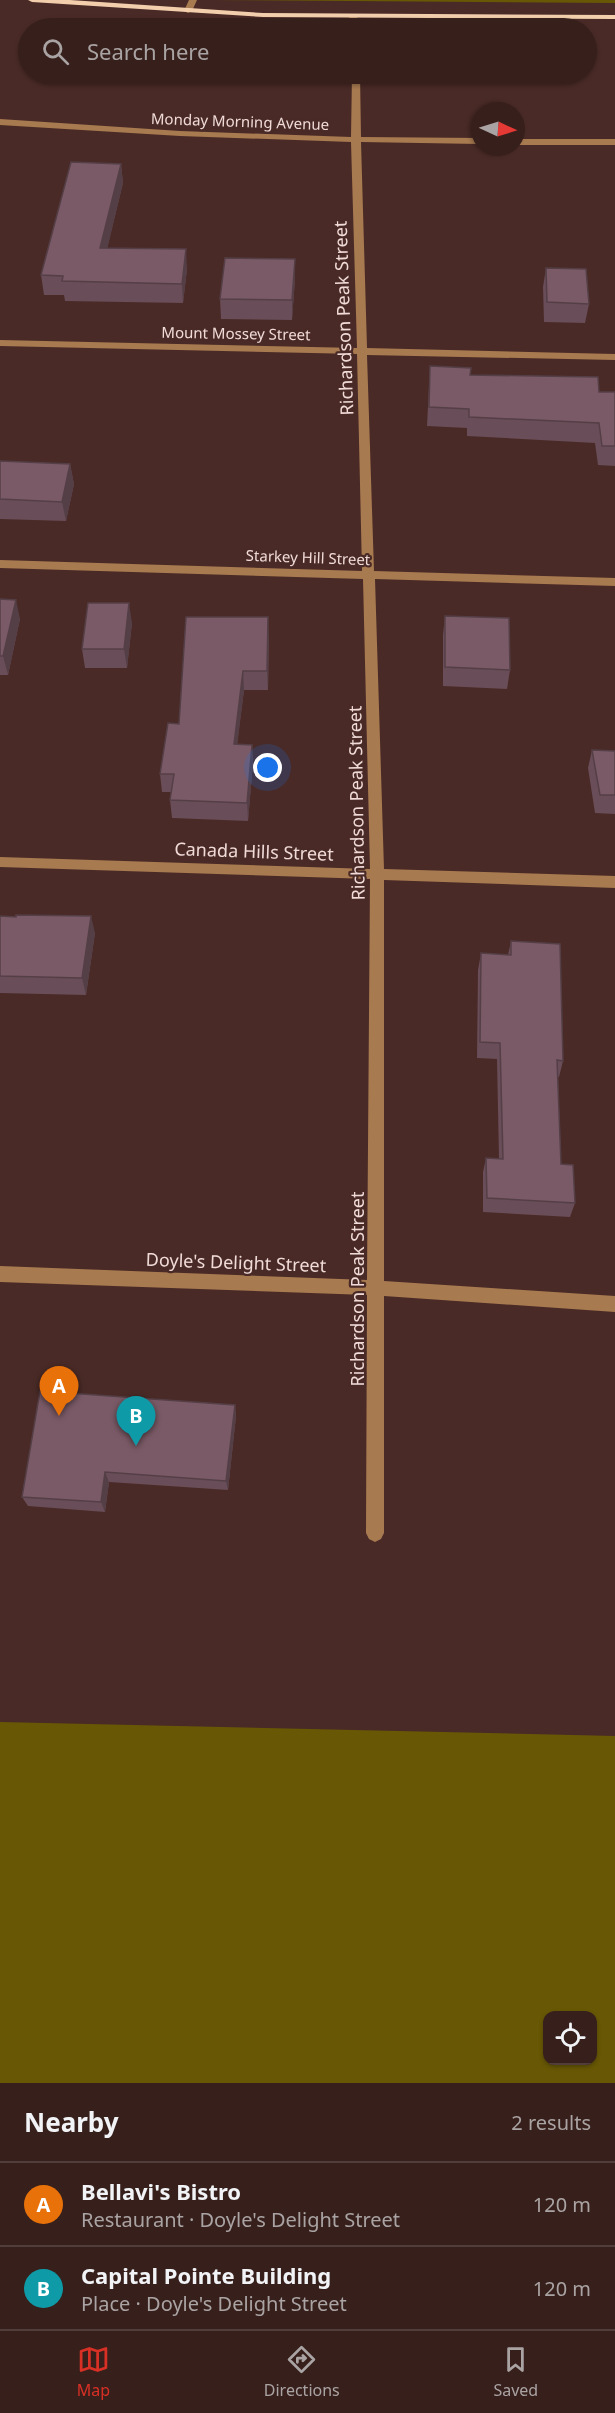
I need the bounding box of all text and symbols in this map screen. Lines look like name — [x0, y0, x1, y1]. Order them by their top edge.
search box — [18, 18, 597, 84]
icon: search — [39, 35, 72, 68]
text: Search here — [87, 36, 209, 66]
north arrow — [471, 102, 525, 156]
street label: Monday Morning Avenue — [151, 108, 329, 134]
street label: Richardson Peak Street — [328, 220, 358, 416]
street label: Mount Mossey Street — [161, 322, 311, 344]
street label: Starkey Hill Street — [245, 545, 371, 569]
street label: Richardson Peak Street — [342, 705, 370, 901]
your location — [253, 753, 282, 782]
street label: Canada Hills Street — [174, 836, 335, 866]
street label: Richardson Peak Street — [345, 1191, 369, 1386]
street label: Doyle's Delight Street — [145, 1247, 327, 1277]
pin: A — [40, 1366, 78, 1416]
pin: B — [116, 1396, 156, 1446]
map controls — [543, 2011, 597, 2065]
button: locate — [543, 2011, 597, 2065]
text: Nearby — [24, 2104, 119, 2140]
text: 2 results — [511, 2109, 591, 2136]
text: Bellavi's Bistro — [81, 2176, 241, 2206]
text: A — [37, 2191, 50, 2218]
text: 120 m — [533, 2191, 591, 2218]
text: Restaurant · Doyle's Delight Street — [81, 2206, 400, 2233]
text: Capital Pointe Building — [81, 2260, 331, 2290]
text: B — [37, 2275, 50, 2302]
text: 120 m — [533, 2275, 591, 2302]
text: Place · Doyle's Delight Street — [81, 2290, 347, 2317]
tab: Map — [77, 2343, 110, 2401]
tab: Directions — [264, 2343, 340, 2401]
tab: Saved — [493, 2343, 538, 2401]

